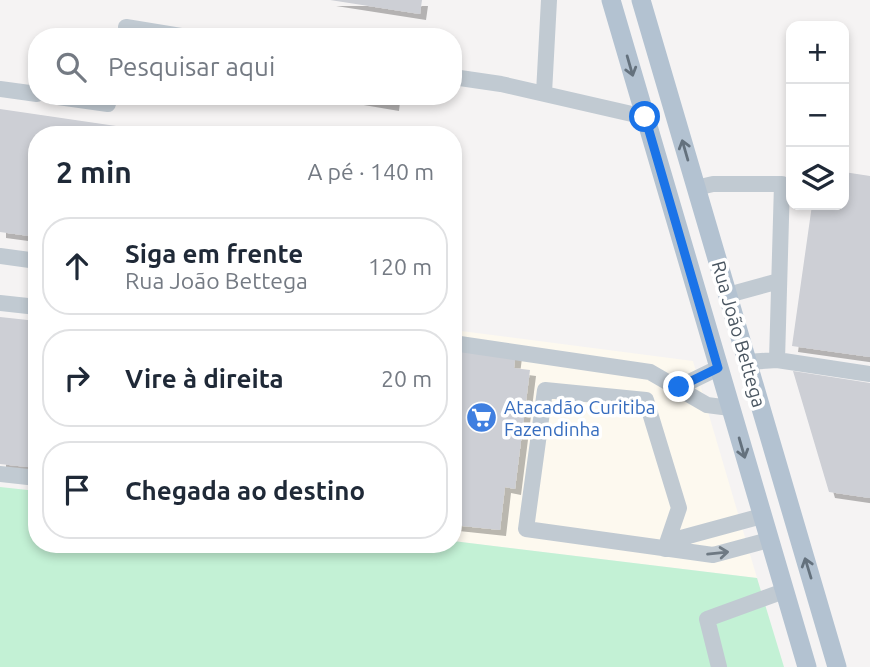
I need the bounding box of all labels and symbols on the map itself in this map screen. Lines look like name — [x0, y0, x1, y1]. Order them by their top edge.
one-way arrow — [624, 54, 637, 76]
route start — [629, 101, 660, 132]
one-way arrow — [678, 140, 691, 162]
street label: Rua João Bettega — [708, 258, 770, 410]
route end — [663, 371, 694, 402]
place label: Atacadão Curitiba Fazendinha — [504, 396, 656, 440]
supermarket icon: Atacadão Curitiba Fazendinha — [464, 401, 498, 435]
one-way arrow — [736, 437, 749, 459]
one-way arrow — [706, 546, 729, 559]
one-way arrow — [801, 557, 814, 579]

